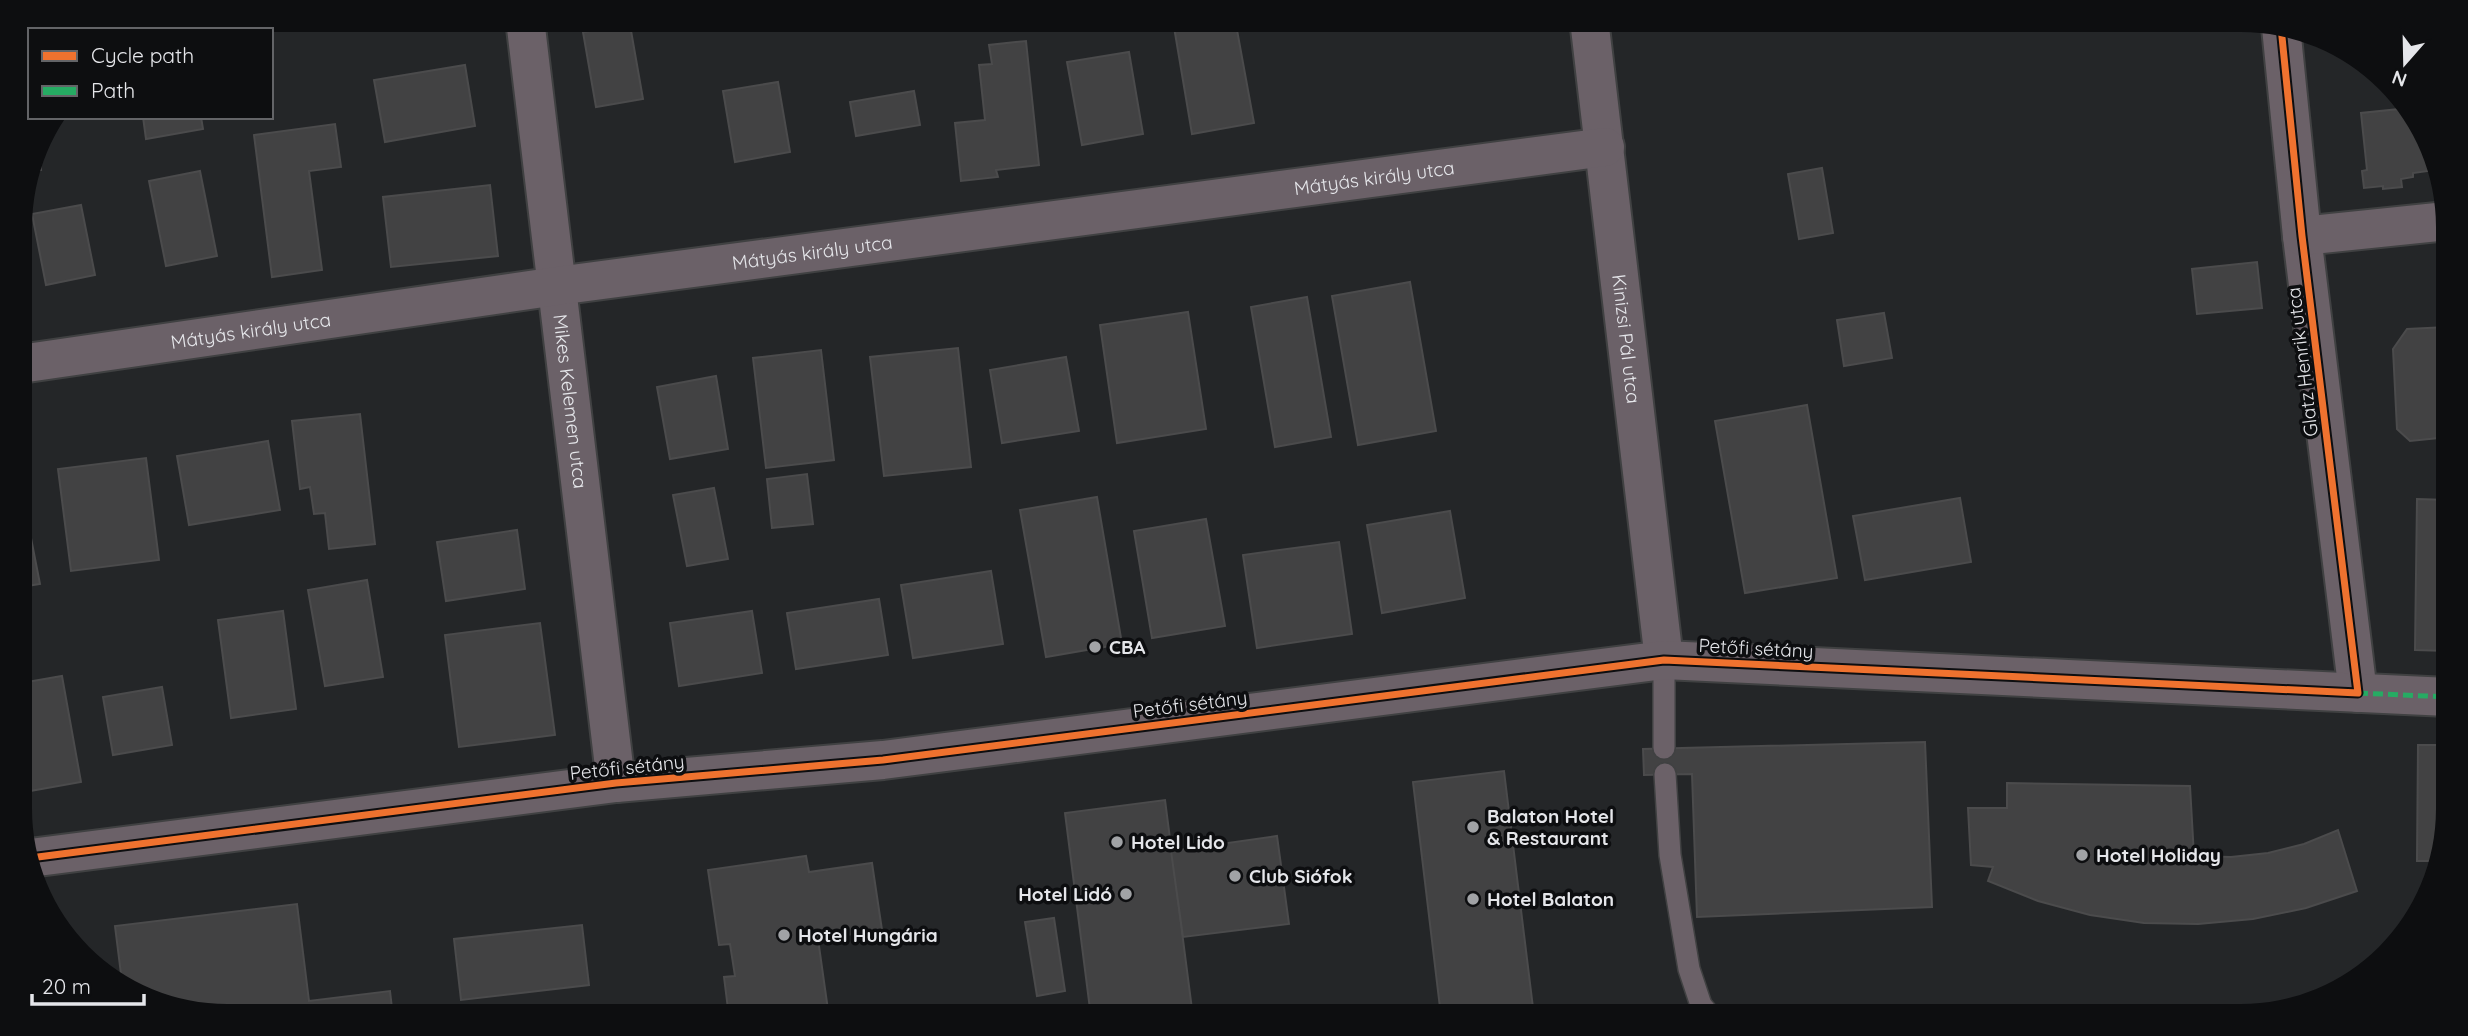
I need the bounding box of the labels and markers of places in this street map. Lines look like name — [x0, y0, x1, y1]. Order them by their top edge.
place label: CBA — [1109, 635, 1146, 659]
marker: CBA — [1087, 639, 1103, 655]
place label: Balaton Hotel & Restaurant — [1487, 804, 1614, 850]
marker: Balaton Hotel & Restaurant — [1465, 819, 1481, 835]
place label: Hotel Lido — [1131, 830, 1225, 854]
marker: Hotel Lido — [1109, 834, 1125, 850]
place label: Hotel Holiday — [2096, 843, 2221, 867]
marker: Hotel Holiday — [2074, 847, 2090, 863]
place label: Club Siófok — [1249, 864, 1353, 888]
marker: Club Siófok — [1227, 868, 1243, 884]
place label: Hotel Lidó — [1018, 882, 1112, 906]
marker: Hotel Lidó — [1118, 886, 1134, 902]
place label: Hotel Balaton — [1487, 887, 1614, 911]
marker: Hotel Balaton — [1465, 891, 1481, 907]
place label: Hotel Hungária — [798, 923, 938, 947]
marker: Hotel Hungária — [776, 927, 792, 943]

